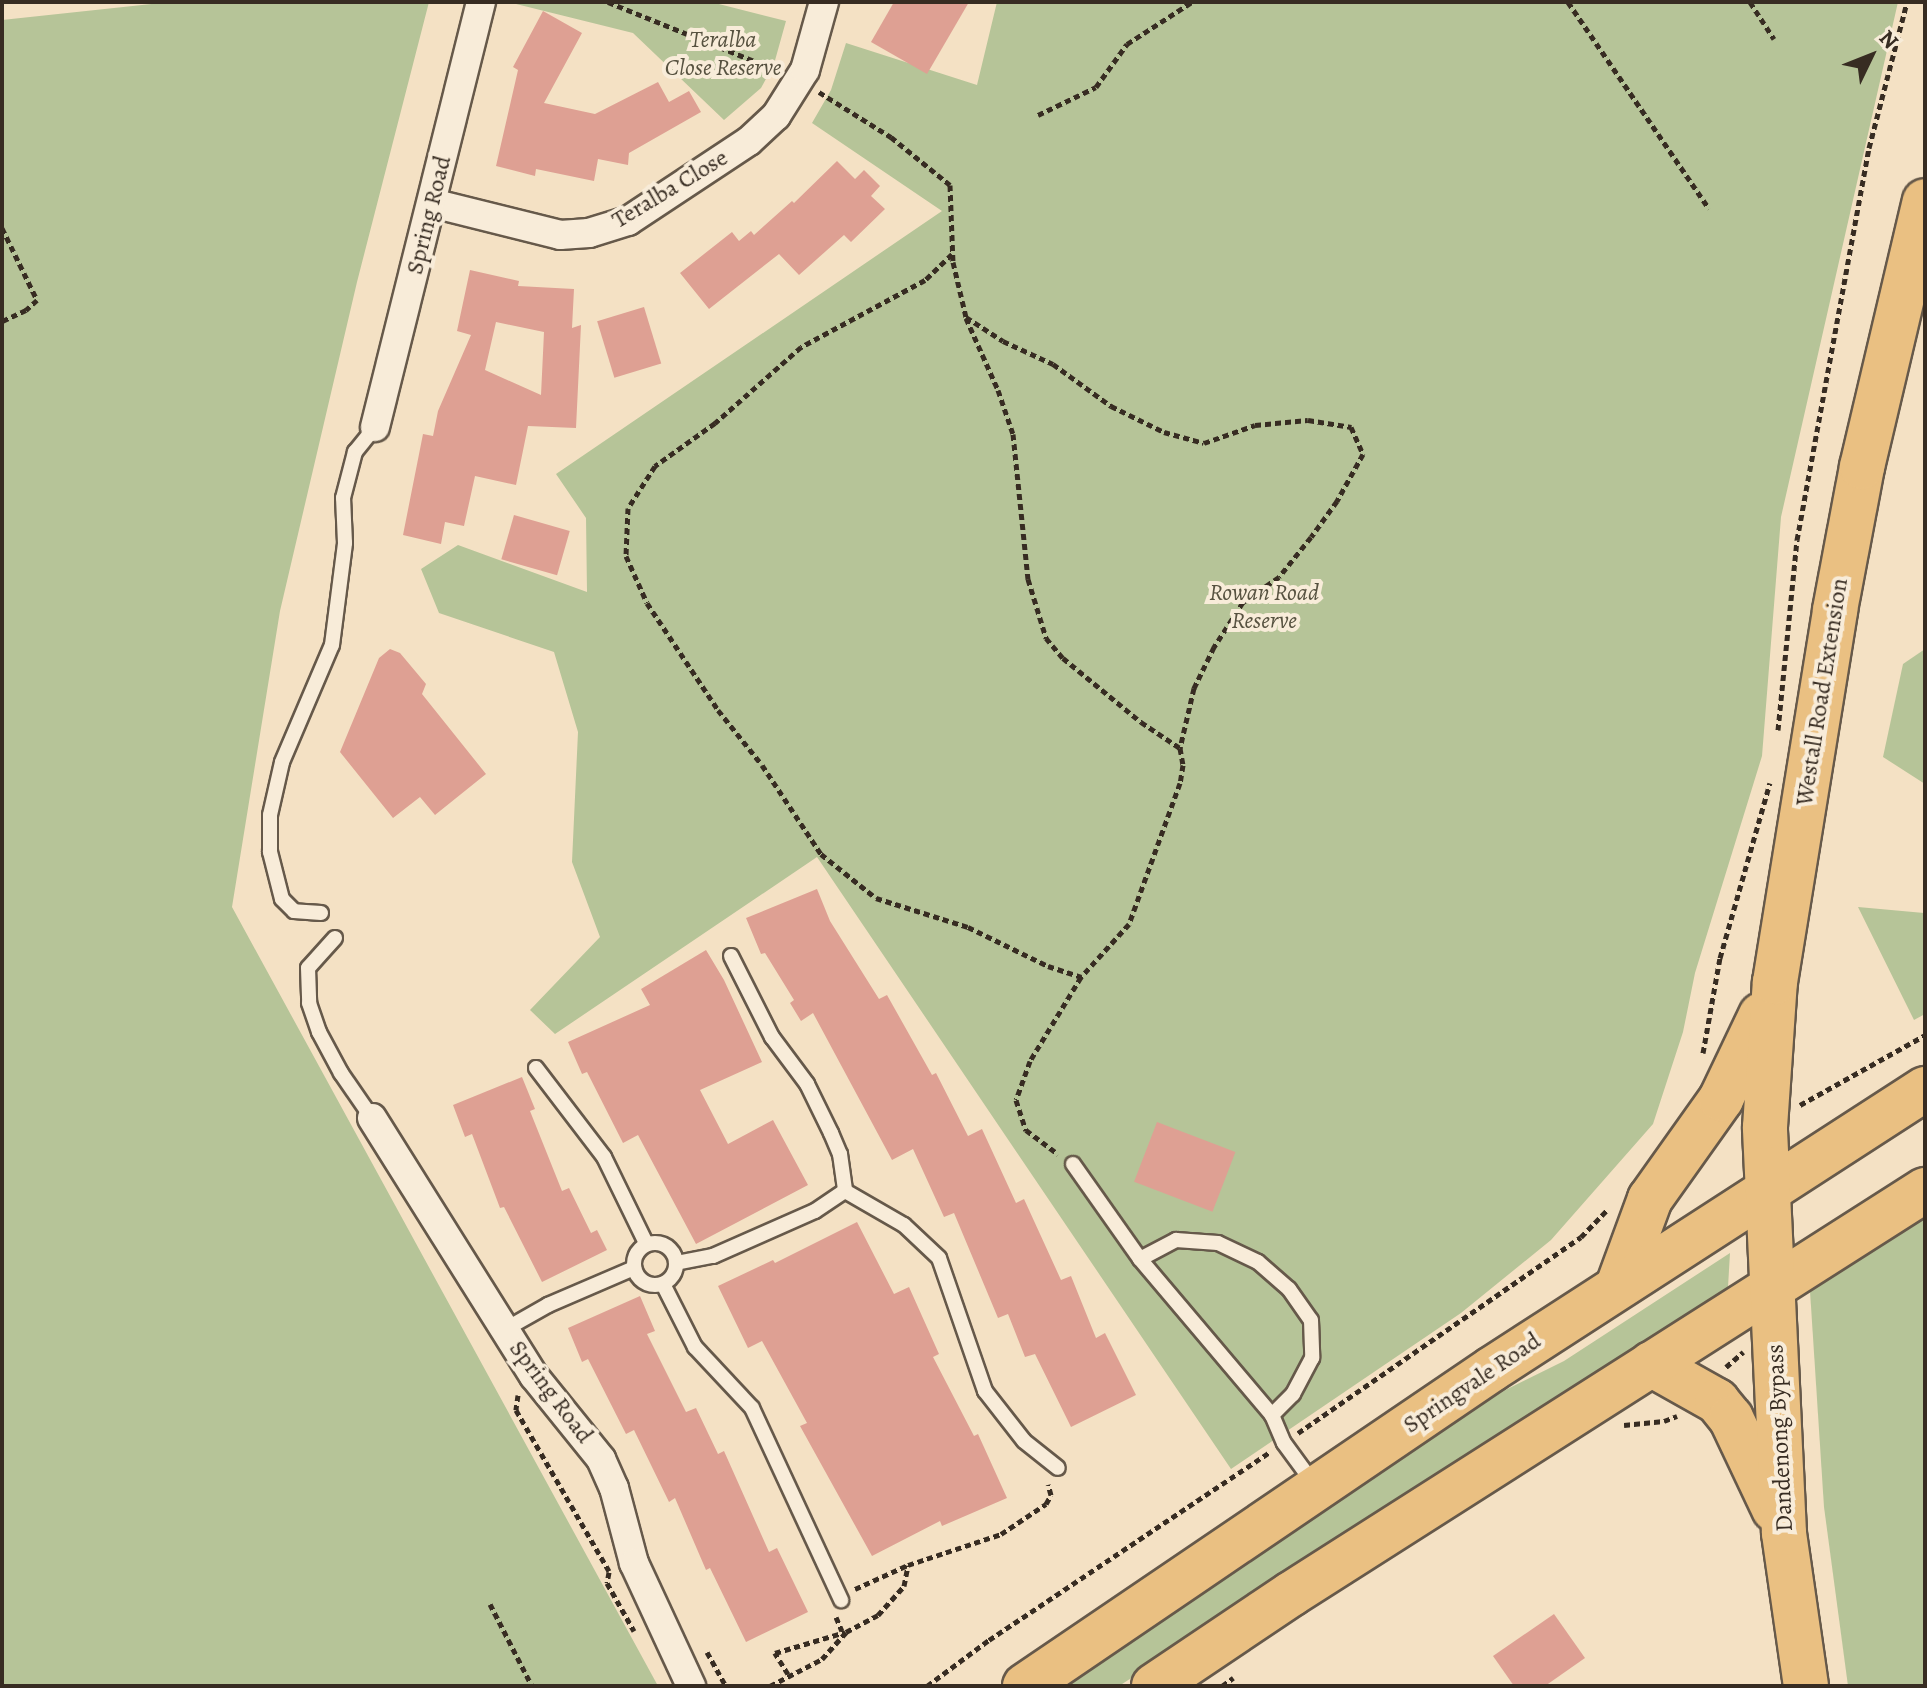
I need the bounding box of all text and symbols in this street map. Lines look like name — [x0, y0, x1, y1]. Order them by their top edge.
north arrow — [1831, 16, 1911, 96]
text: N — [1872, 24, 1905, 56]
park label: Teralba Close Reserve — [665, 26, 781, 82]
street label: Teralba Close — [607, 143, 733, 235]
street label: Spring Road — [400, 153, 458, 277]
street label: Westall Road Extension — [1790, 576, 1854, 808]
park label: Rowan Road Reserve — [1209, 579, 1319, 635]
street label: Springvale Road — [1398, 1327, 1546, 1439]
street label: Spring Road — [503, 1335, 599, 1449]
street label: Dandenong Bypass — [1761, 1343, 1799, 1533]

